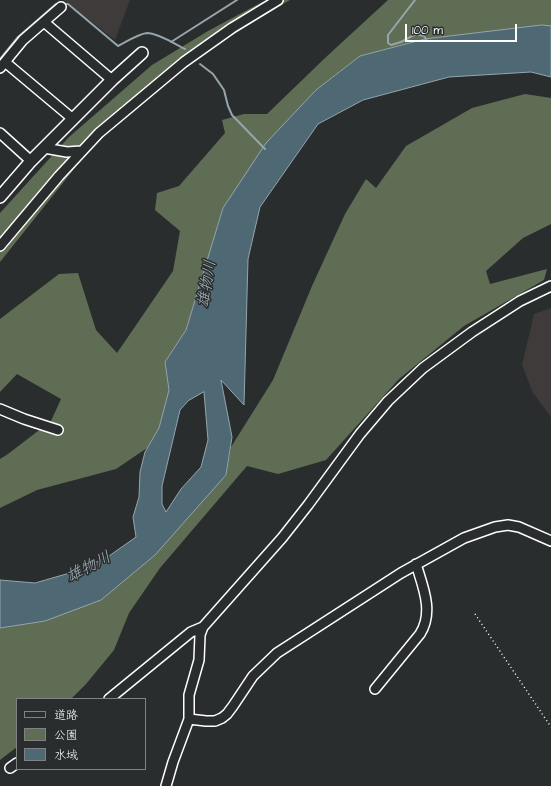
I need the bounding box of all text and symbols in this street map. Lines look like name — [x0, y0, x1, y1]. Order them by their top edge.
scale bar — [407, 16, 519, 42]
text: 100 m — [412, 22, 443, 39]
water label: 雄物川 — [195, 259, 221, 309]
water label: 雄物川 — [63, 549, 115, 587]
legend — [16, 698, 146, 770]
text: 道路 — [54, 707, 78, 724]
text: 公園 — [54, 727, 78, 744]
text: 水域 — [54, 747, 78, 764]

